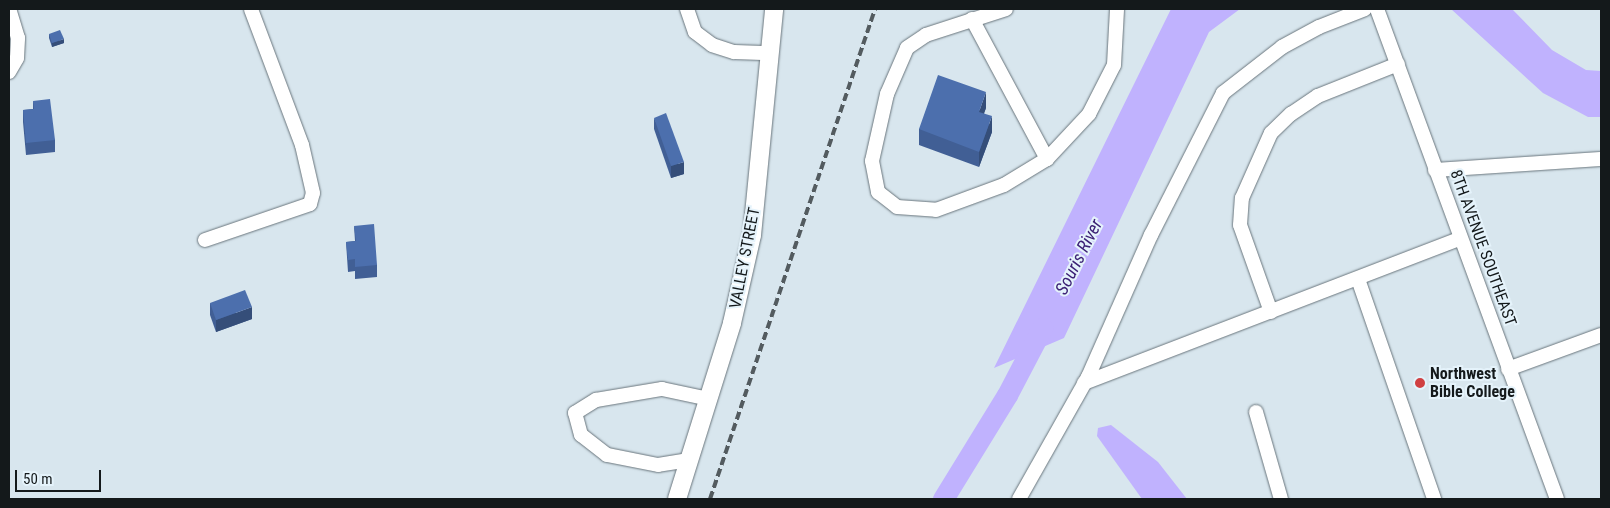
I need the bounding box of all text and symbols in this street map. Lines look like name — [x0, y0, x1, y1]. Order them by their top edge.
street label: 8TH AVENUE SOUTHEAST — [1446, 167, 1520, 329]
street label: VALLEY STREET — [726, 206, 764, 310]
water label: Souris River — [1051, 216, 1107, 298]
place label: Northwest Bible College — [1430, 364, 1515, 402]
marker: Northwest Bible College — [1414, 377, 1426, 389]
scale bar — [18, 460, 104, 492]
text: 50 m — [23, 470, 53, 488]

